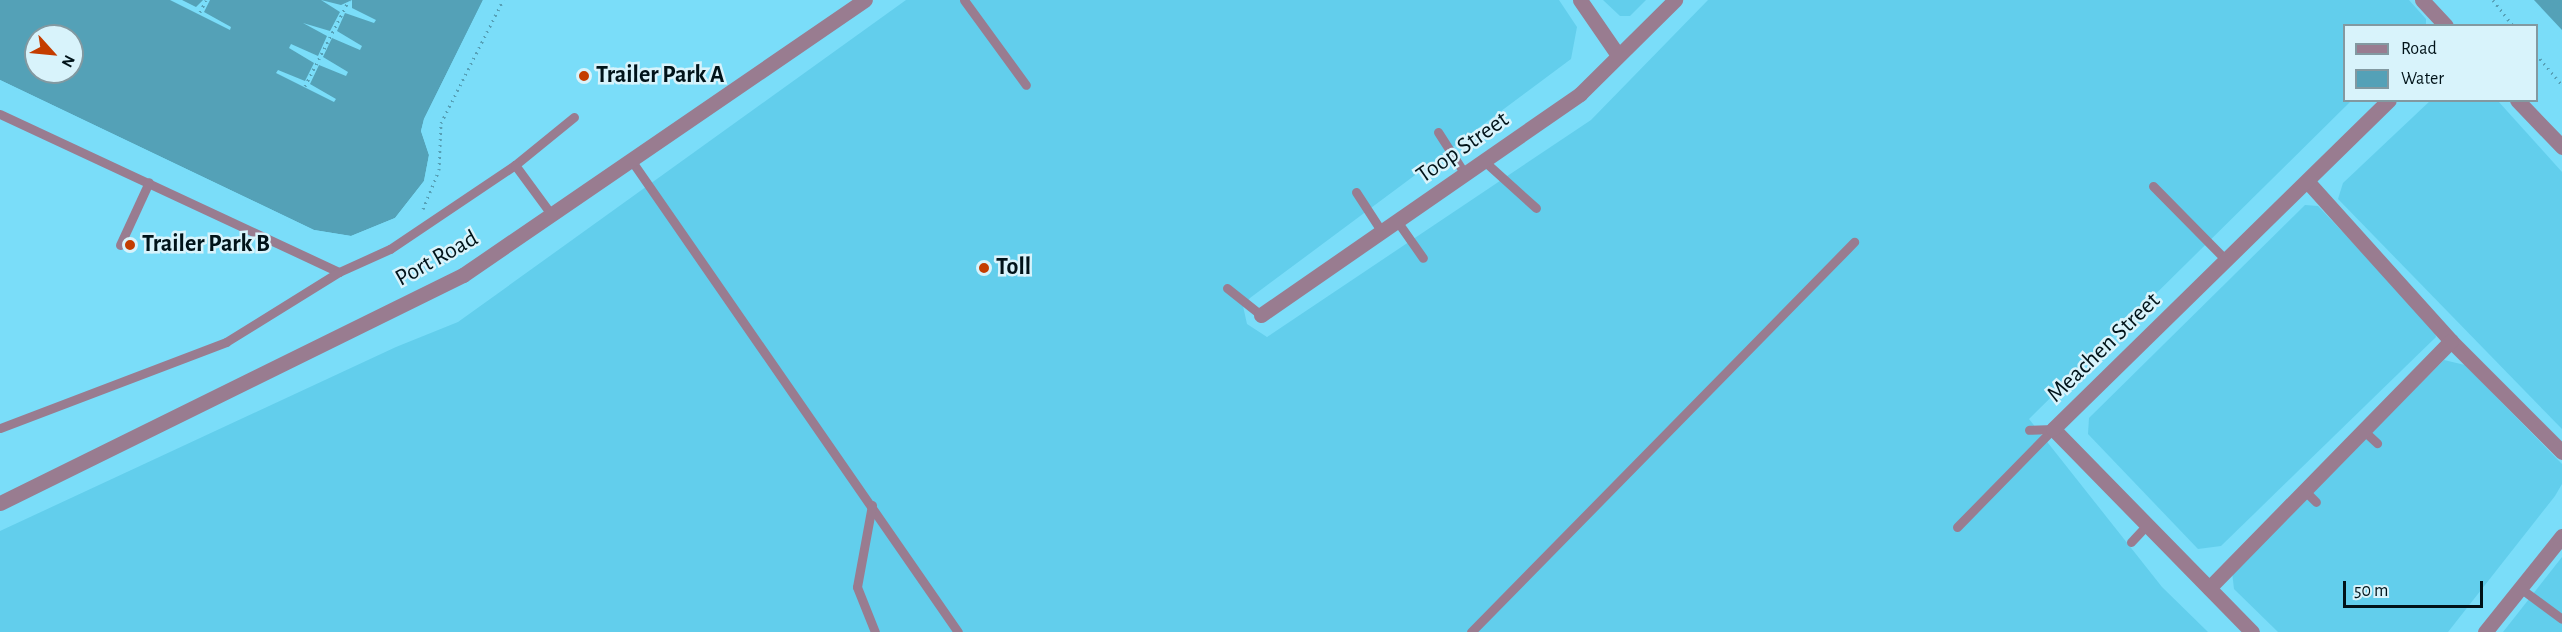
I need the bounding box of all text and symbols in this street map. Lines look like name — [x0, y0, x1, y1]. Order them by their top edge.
north arrow — [24, 24, 84, 84]
legend — [2343, 24, 2538, 102]
text: Road — [2401, 40, 2437, 58]
text: N — [59, 53, 78, 70]
place label: Trailer Park A — [596, 62, 724, 90]
marker: Trailer Park A — [577, 69, 591, 83]
text: Water — [2401, 70, 2444, 88]
street label: Toop Street — [1411, 106, 1515, 190]
street label: Port Road — [391, 225, 483, 293]
place label: Trailer Park B — [142, 231, 270, 259]
marker: Trailer Park B — [123, 238, 137, 252]
place label: Toll — [996, 254, 1031, 282]
marker: Toll — [977, 261, 991, 275]
street label: Meachen Street — [2041, 287, 2167, 409]
scale bar — [2346, 569, 2486, 607]
text: 50 m — [2354, 582, 2388, 600]

